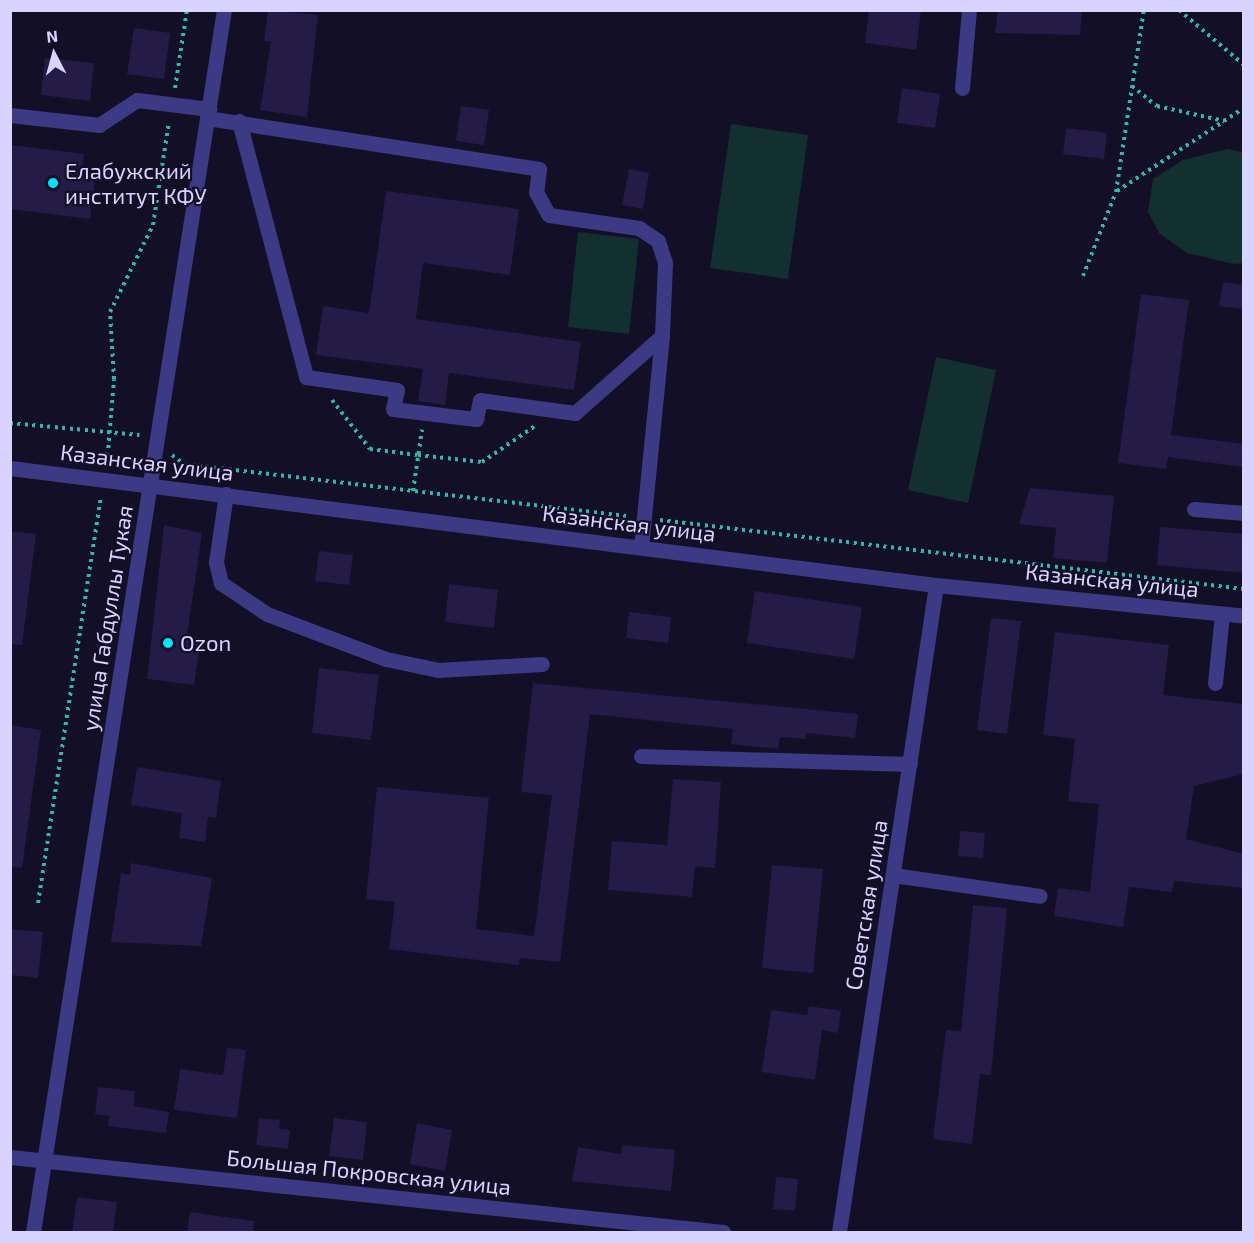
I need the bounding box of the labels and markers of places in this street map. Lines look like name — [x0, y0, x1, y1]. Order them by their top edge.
place label: Елабужский институт КФУ — [65, 157, 207, 208]
marker: Елабужский институт КФУ — [46, 176, 60, 190]
place label: Ozon — [180, 630, 231, 656]
marker: Ozon — [161, 636, 175, 650]

